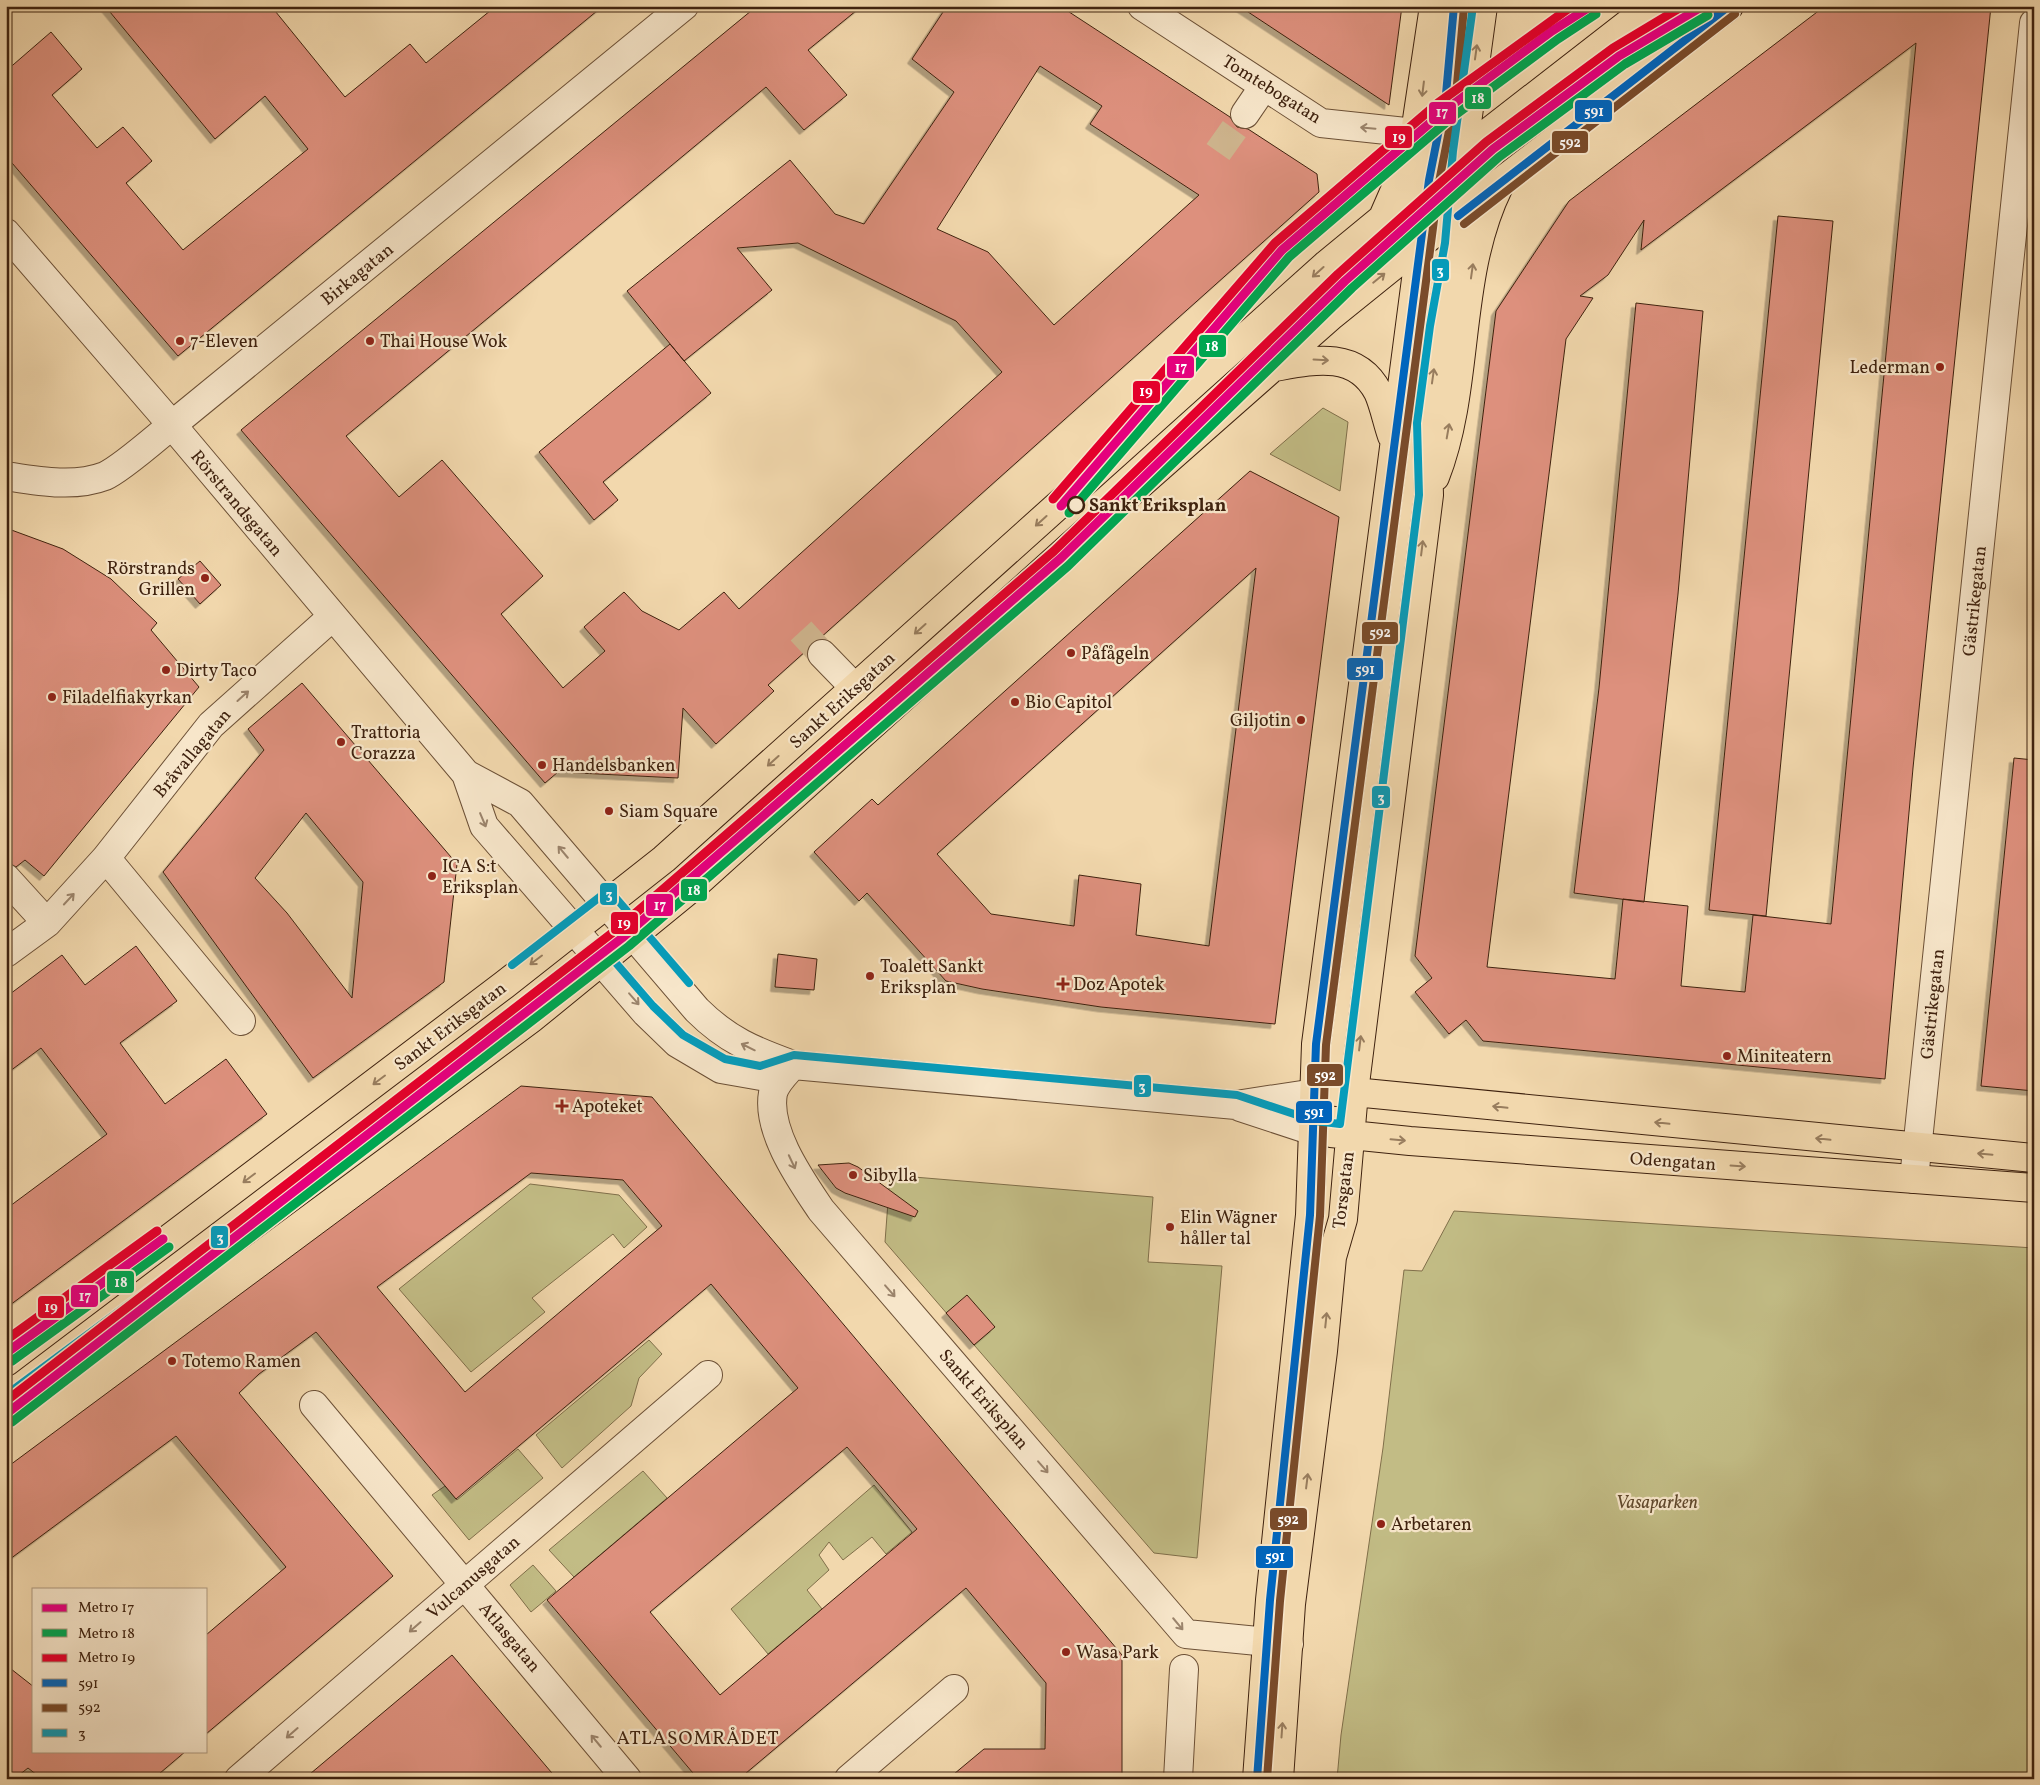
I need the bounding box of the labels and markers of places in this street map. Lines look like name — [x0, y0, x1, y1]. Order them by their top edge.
place label: 7-Eleven — [190, 330, 258, 355]
place label: Thai House Wok — [380, 330, 507, 355]
marker: 7-Eleven — [174, 335, 186, 347]
marker: Thai House Wok — [364, 335, 376, 347]
place label: Lederman — [1850, 356, 1930, 381]
marker: Lederman — [1934, 361, 1946, 373]
place label: Sankt Eriksplan — [1089, 494, 1226, 519]
marker: Sankt Eriksplan — [1067, 496, 1085, 514]
place label: Rörstrands Grillen — [107, 557, 195, 603]
marker: Rörstrands Grillen — [199, 572, 211, 584]
place label: Påfågeln — [1081, 642, 1150, 667]
marker: Påfågeln — [1065, 647, 1077, 659]
place label: Dirty Taco — [176, 659, 257, 684]
marker: Dirty Taco — [160, 664, 172, 676]
place label: Filadelfiakyrkan — [62, 686, 193, 711]
marker: Filadelfiakyrkan — [46, 691, 58, 703]
place label: Bio Capitol — [1025, 691, 1112, 716]
marker: Bio Capitol — [1009, 696, 1021, 708]
place label: Giljotin — [1230, 709, 1291, 734]
marker: Giljotin — [1295, 714, 1307, 726]
place label: Trattoria Corazza — [351, 721, 421, 767]
marker: Trattoria Corazza — [335, 736, 347, 748]
place label: Handelsbanken — [552, 754, 676, 779]
marker: Handelsbanken — [536, 759, 548, 771]
place label: Siam Square — [619, 800, 718, 825]
marker: Siam Square — [603, 805, 615, 817]
place label: ICA S:t Eriksplan — [442, 855, 519, 901]
marker: ICA S:t Eriksplan — [426, 870, 438, 882]
place label: Toalett Sankt Eriksplan — [880, 955, 984, 1001]
marker: Toalett Sankt Eriksplan — [864, 970, 876, 982]
place label: Doz Apotek — [1073, 973, 1165, 998]
marker: Doz Apotek — [1057, 978, 1069, 990]
place label: Miniteatern — [1737, 1045, 1832, 1070]
marker: Miniteatern — [1721, 1050, 1733, 1062]
place label: Apoteket — [572, 1095, 643, 1120]
marker: Apoteket — [556, 1100, 568, 1112]
place label: Sibylla — [863, 1164, 918, 1189]
marker: Sibylla — [847, 1169, 859, 1181]
place label: Elin Wägner håller tal — [1180, 1206, 1278, 1252]
marker: Elin Wägner håller tal — [1164, 1221, 1176, 1233]
place label: Totemo Ramen — [182, 1350, 301, 1375]
marker: Totemo Ramen — [166, 1355, 178, 1367]
place label: Arbetaren — [1391, 1513, 1472, 1538]
marker: Arbetaren — [1375, 1518, 1387, 1530]
place label: Wasa Park — [1076, 1641, 1159, 1666]
marker: Wasa Park — [1060, 1646, 1072, 1658]

